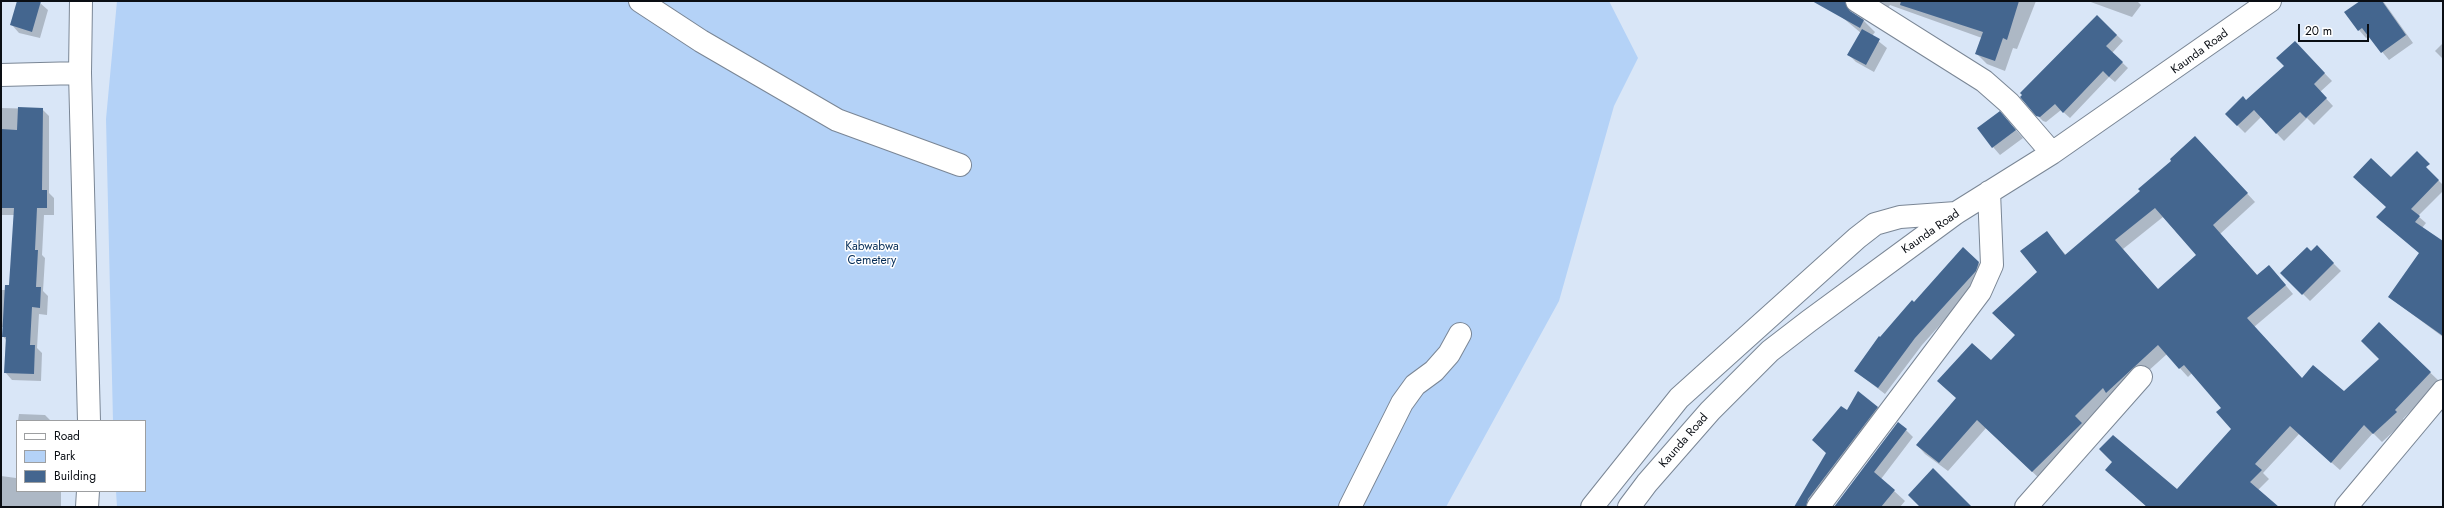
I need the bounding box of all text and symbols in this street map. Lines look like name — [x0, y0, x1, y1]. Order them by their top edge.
scale bar — [2300, 16, 2371, 42]
text: 20 m — [2305, 22, 2332, 40]
street label: Kaunda Road — [2169, 26, 2231, 78]
street label: Kaunda Road — [1899, 207, 1963, 257]
park label: Kabwabwa Cemetery — [845, 240, 899, 268]
street label: Kaunda Road — [1657, 411, 1711, 471]
legend — [16, 420, 146, 492]
text: Road — [54, 427, 80, 445]
text: Park — [54, 447, 75, 465]
text: Building — [54, 467, 96, 485]

